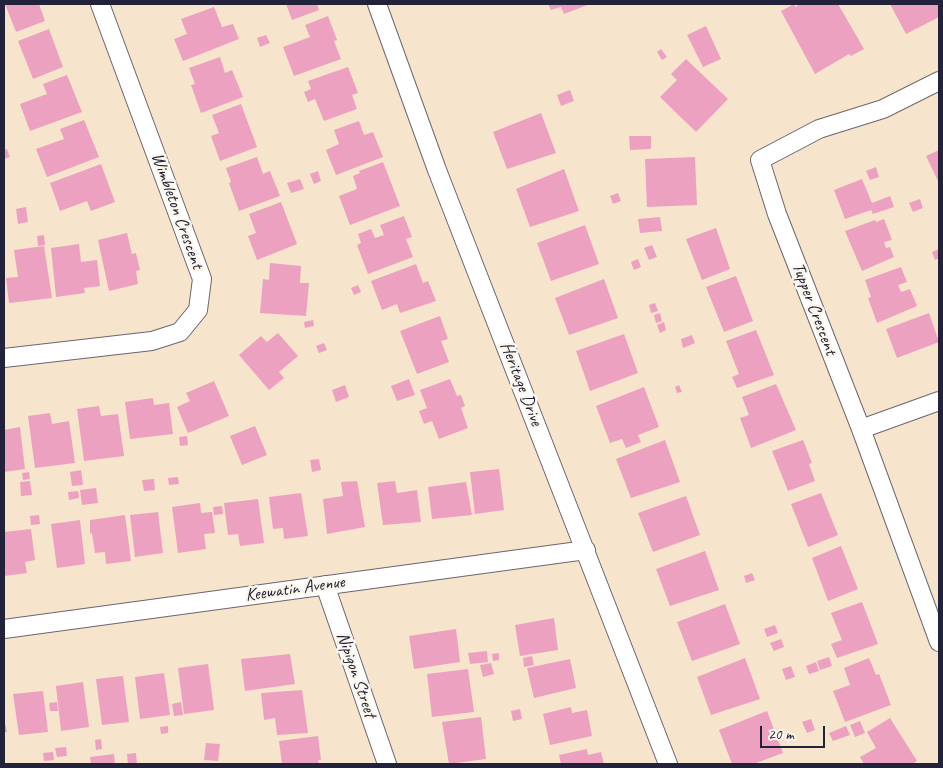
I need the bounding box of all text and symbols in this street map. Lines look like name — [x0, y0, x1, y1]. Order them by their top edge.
street label: Wimbleton Crescent — [146, 150, 208, 272]
street label: Tupper Crescent — [787, 260, 841, 358]
street label: Heritage Drive — [495, 339, 547, 429]
street label: Keewatin Avenue — [244, 571, 346, 607]
street label: Nipigon Street — [331, 629, 381, 721]
scale bar — [763, 716, 828, 748]
text: 20 m — [768, 725, 794, 744]

